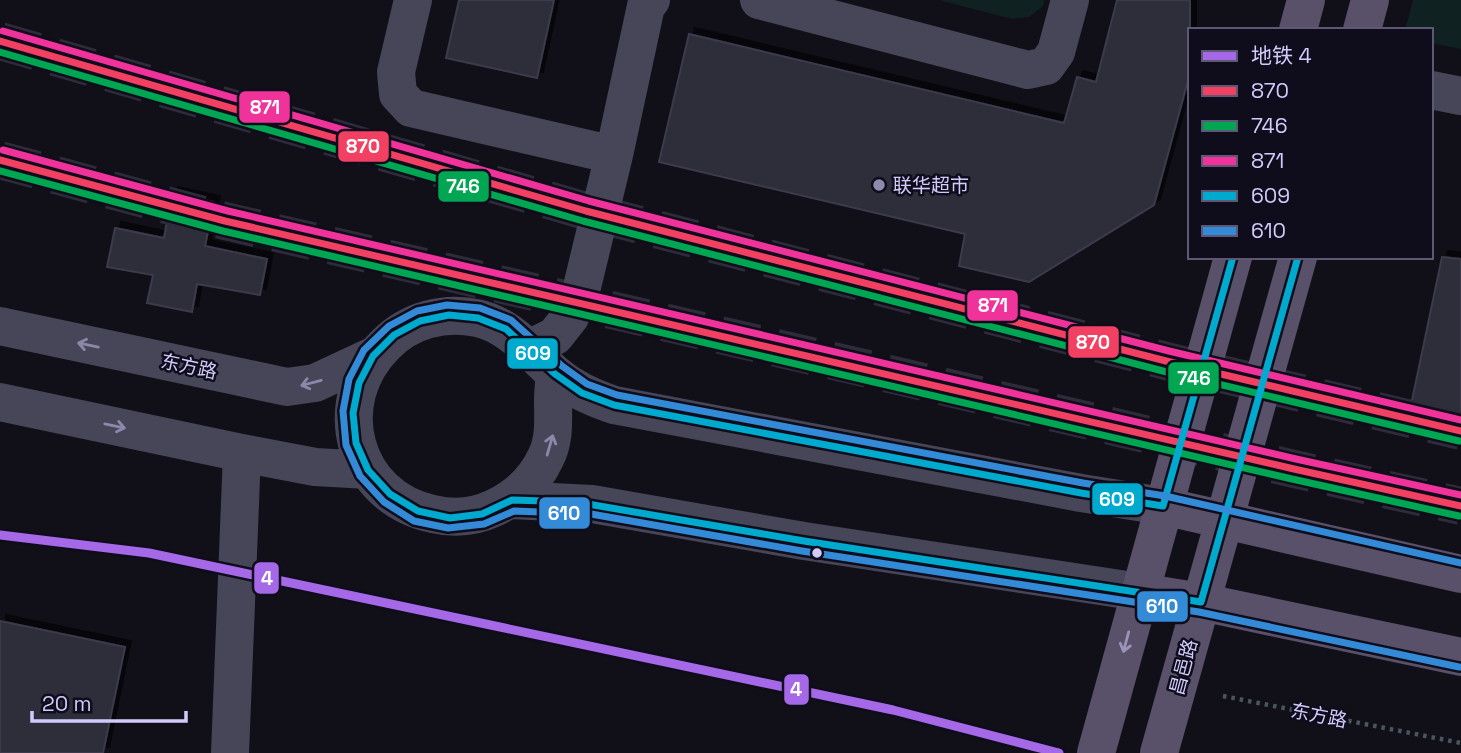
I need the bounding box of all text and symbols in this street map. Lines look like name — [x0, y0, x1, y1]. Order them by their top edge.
legend — [1188, 28, 1433, 259]
text: 地铁 4 — [1251, 42, 1312, 69]
text: 870 — [1251, 77, 1289, 104]
line badge: 871 — [238, 90, 291, 124]
text: 871 — [250, 95, 280, 120]
text: 746 — [1251, 112, 1288, 139]
line badge: 870 — [337, 130, 390, 163]
text: 870 — [346, 134, 380, 159]
text: 871 — [1251, 147, 1284, 174]
line badge: 746 — [437, 170, 490, 203]
place label: 联华超市 — [893, 173, 969, 198]
text: 746 — [446, 174, 480, 199]
marker: 联华超市 — [871, 177, 887, 193]
text: 609 — [1251, 182, 1290, 209]
text: 610 — [1251, 217, 1286, 244]
line badge: 871 — [966, 289, 1019, 322]
text: 871 — [978, 293, 1008, 318]
line badge: 870 — [1067, 325, 1120, 359]
text: 870 — [1076, 330, 1110, 355]
one-way arrow — [77, 337, 100, 351]
line badge: 609 — [506, 337, 559, 370]
text: 609 — [515, 341, 551, 366]
street label: 东方路 — [158, 348, 219, 385]
line badge: 746 — [1167, 361, 1220, 395]
text: 746 — [1177, 366, 1211, 391]
one-way arrow — [300, 377, 322, 390]
one-way arrow — [103, 420, 126, 434]
one-way arrow — [544, 434, 557, 457]
line badge: 609 — [1091, 482, 1144, 516]
text: 609 — [1099, 487, 1135, 512]
line badge: 610 — [538, 496, 591, 530]
text: 610 — [548, 501, 580, 526]
unlabelled marker — [810, 546, 824, 560]
line badge: 4 — [253, 561, 280, 595]
text: 4 — [261, 566, 273, 591]
line badge: 610 — [1136, 590, 1189, 623]
text: 610 — [1146, 594, 1178, 619]
one-way arrow — [1119, 631, 1132, 653]
street label: 昌邑路 — [1164, 636, 1203, 698]
line badge: 4 — [783, 673, 810, 706]
text: 4 — [790, 677, 802, 702]
scale bar — [32, 680, 186, 724]
text: 20 m — [42, 690, 92, 717]
street label: 东方路 — [1289, 698, 1349, 733]

